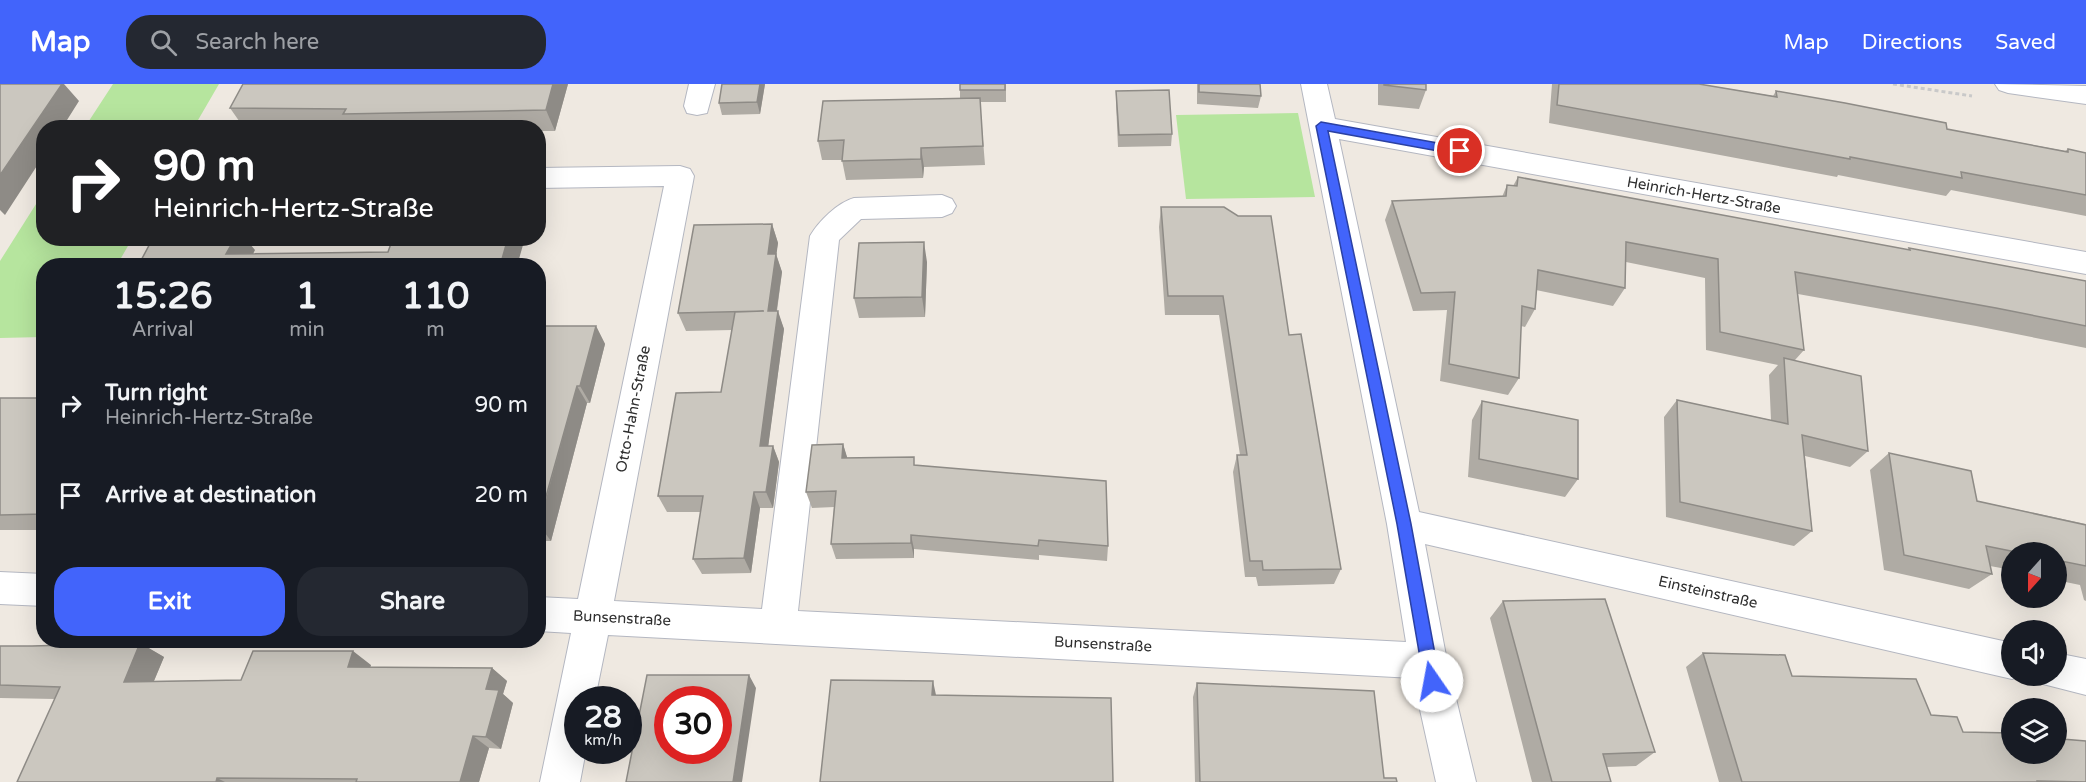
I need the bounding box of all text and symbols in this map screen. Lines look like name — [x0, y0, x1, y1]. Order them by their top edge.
search box — [126, 15, 546, 69]
text: Map — [30, 25, 90, 59]
icon: search — [147, 26, 180, 59]
text: Search here — [195, 29, 319, 55]
text: Map — [1783, 30, 1829, 55]
text: Directions — [1862, 30, 1962, 55]
text: Saved — [1995, 30, 2056, 55]
pin — [1434, 125, 1485, 176]
icon: arrive — [1443, 134, 1476, 167]
text: 90 m — [153, 141, 255, 192]
icon: right — [54, 144, 132, 222]
street label: Heinrich-Hertz-Straße — [1626, 173, 1782, 217]
text: Heinrich-Hertz-Straße — [153, 192, 434, 225]
text: 15:26 — [113, 275, 213, 318]
text: 1 — [296, 275, 318, 318]
text: 110 — [401, 275, 469, 318]
text: Arrival — [132, 318, 194, 342]
text: min — [289, 318, 325, 342]
text: m — [426, 318, 445, 342]
street label: Otto-Hahn-Straße — [612, 344, 654, 474]
text: Turn right — [105, 380, 207, 406]
icon: right — [54, 389, 87, 422]
text: 90 m — [474, 392, 528, 418]
text: Heinrich-Hertz-Straße — [105, 406, 313, 430]
icon: arrive — [54, 479, 87, 512]
text: Arrive at destination — [105, 482, 316, 508]
text: 20 m — [474, 482, 528, 508]
north arrow — [2001, 542, 2067, 608]
map controls — [2001, 542, 2067, 764]
button: Exit — [54, 567, 285, 636]
button: Share — [297, 567, 528, 636]
street label: Einsteinstraße — [1657, 572, 1759, 612]
street label: Bunsenstraße — [573, 606, 671, 630]
button: sound — [2001, 620, 2067, 686]
street label: Bunsenstraße — [1054, 632, 1152, 656]
position arrow — [1400, 649, 1464, 713]
speed limit sign: 30 — [654, 686, 732, 764]
button: layers — [2001, 698, 2067, 764]
text: 28 — [584, 699, 622, 736]
text: km/h — [584, 731, 622, 749]

